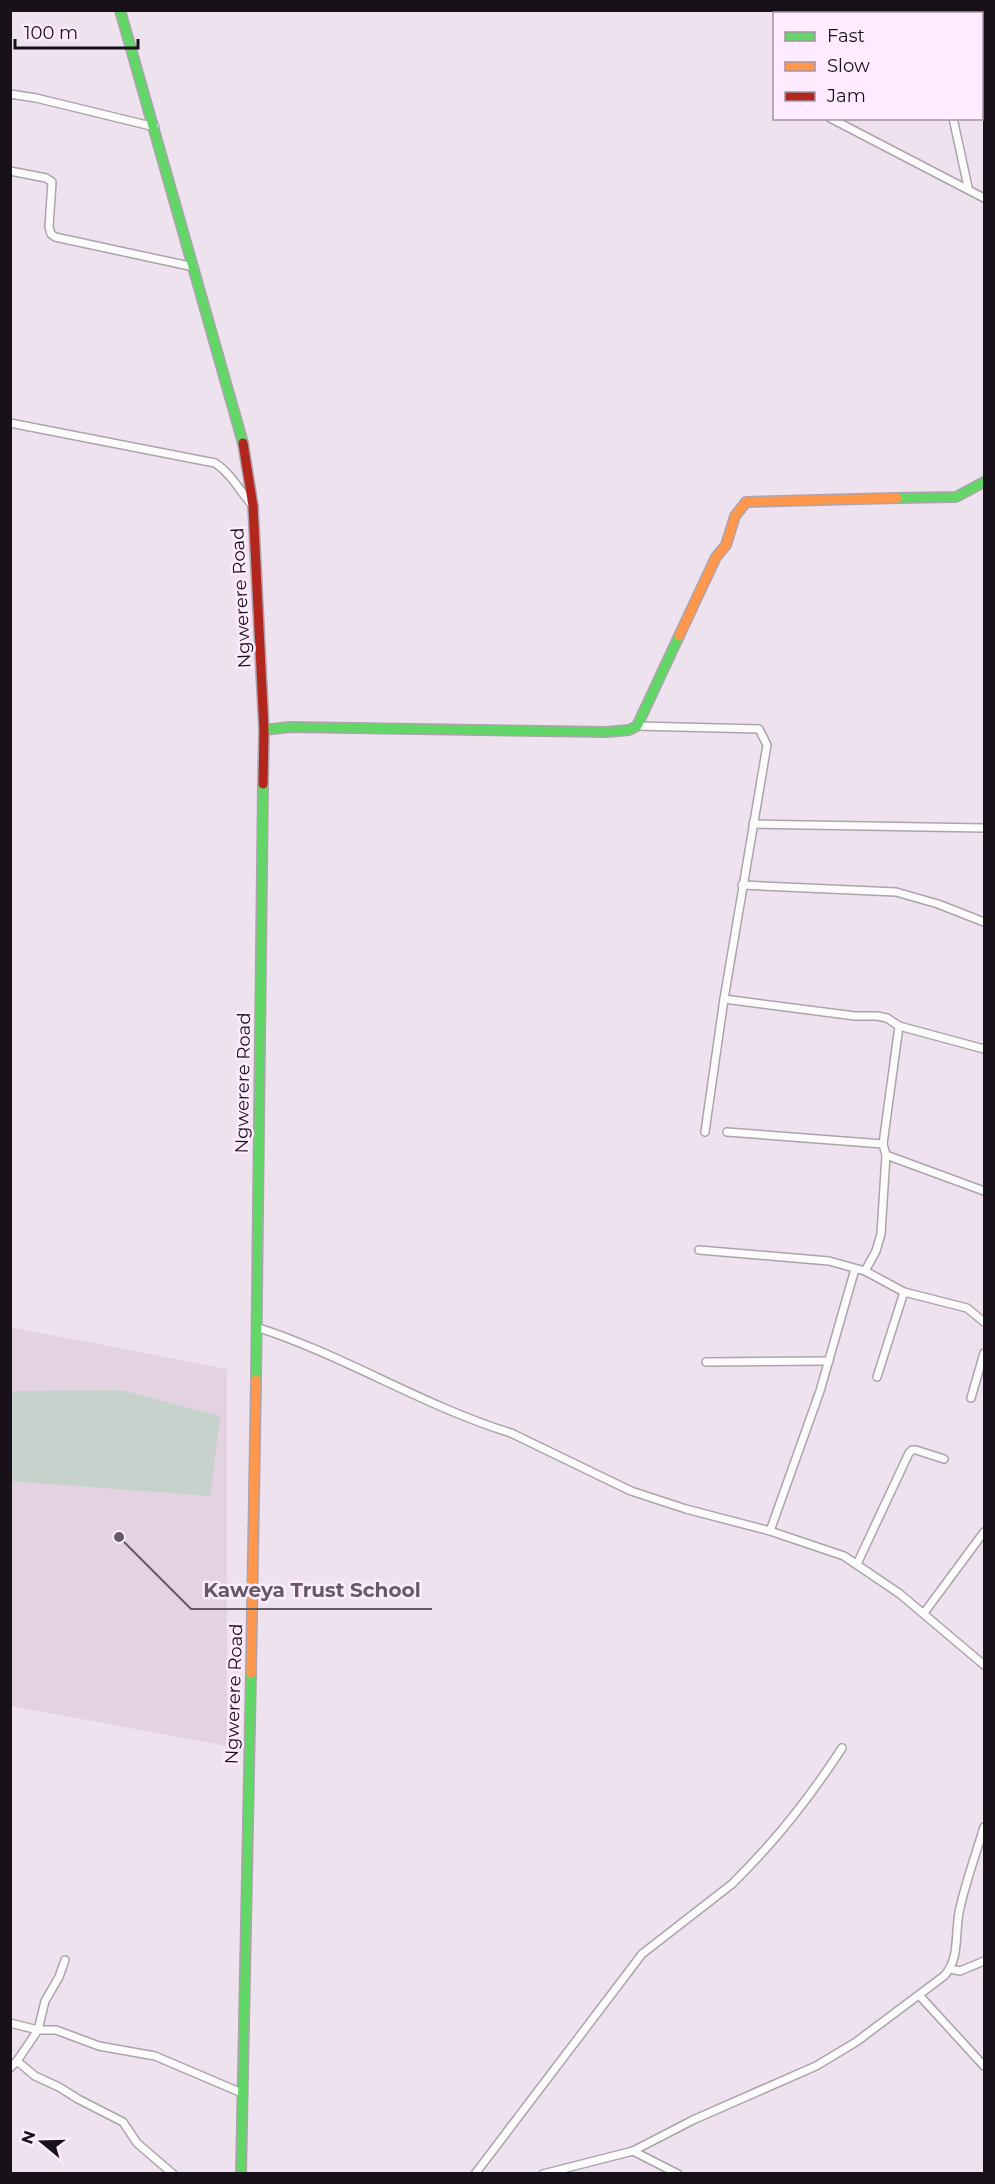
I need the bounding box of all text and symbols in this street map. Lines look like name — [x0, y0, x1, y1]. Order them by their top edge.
scale bar — [15, 12, 138, 50]
legend — [773, 12, 983, 120]
text: 100 m — [24, 22, 78, 44]
text: Fast — [827, 25, 865, 47]
text: Slow — [827, 55, 870, 77]
text: Jam — [826, 85, 866, 107]
street label: Ngwerere Road — [226, 527, 256, 669]
street label: Ngwerere Road — [231, 1012, 255, 1154]
callout: Kaweya Trust School — [191, 1571, 432, 1609]
text: Kaweya Trust School — [203, 1578, 421, 1602]
street label: Ngwerere Road — [221, 1623, 247, 1765]
north arrow — [12, 2112, 72, 2172]
text: N — [17, 2128, 39, 2146]

